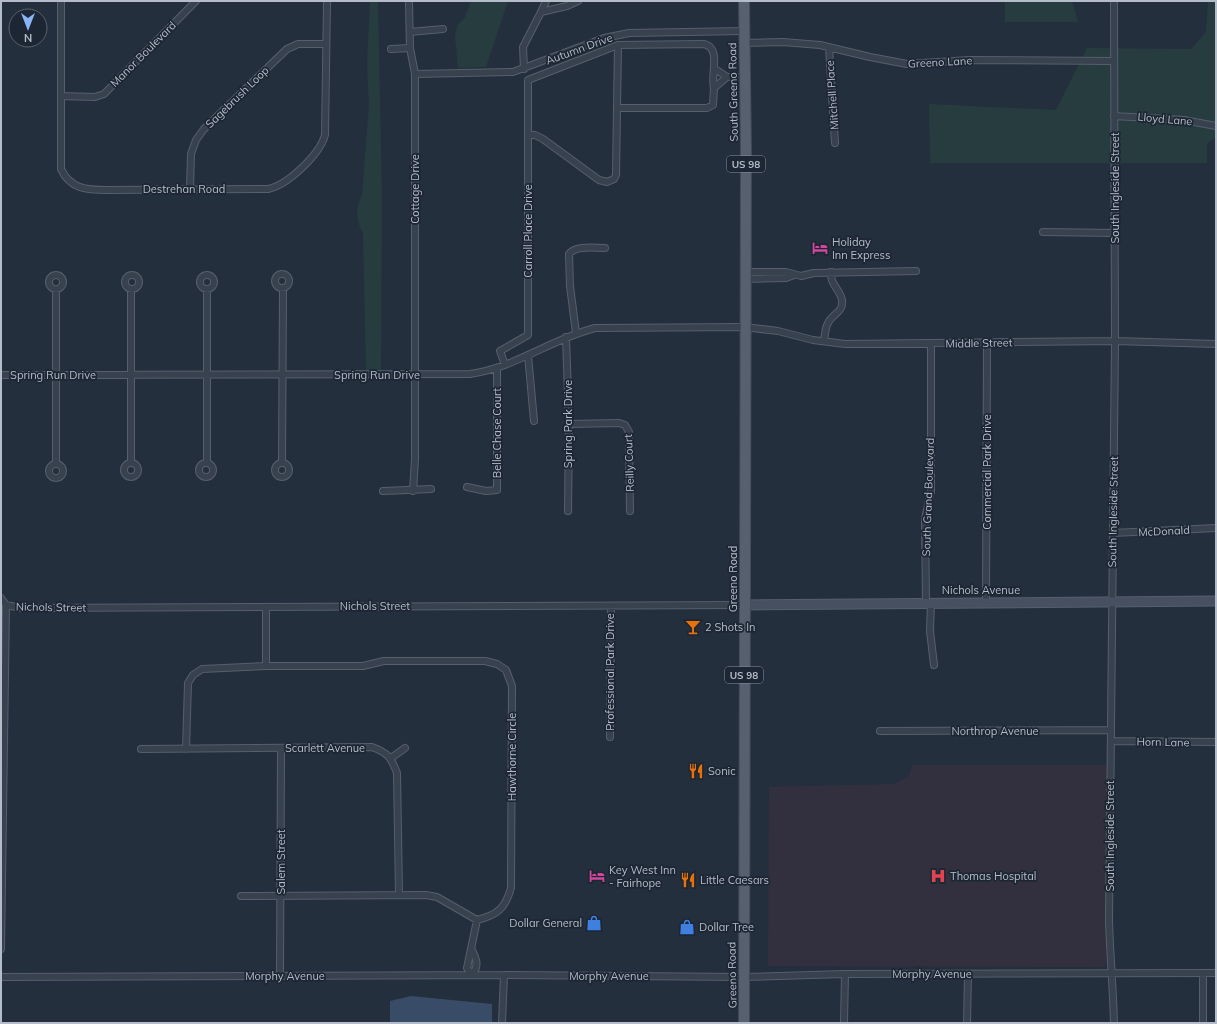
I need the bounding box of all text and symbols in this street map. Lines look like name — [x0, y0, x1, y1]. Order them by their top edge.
north arrow — [8, 8, 48, 48]
street label: Manor Boulevard — [107, 18, 179, 90]
street label: Autumn Drive — [544, 30, 614, 68]
text: N — [24, 31, 32, 45]
street label: South Greeno Road — [725, 42, 741, 142]
street label: Greeno Lane — [907, 53, 973, 71]
street label: Mitchell Place — [823, 60, 841, 130]
street label: Sagebrush Loop — [202, 63, 272, 131]
street label: Lloyd Lane — [1137, 110, 1193, 128]
street label: South Ingleside Street — [1108, 132, 1122, 244]
street label: Cottage Drive — [408, 154, 422, 224]
road number: US 98 — [727, 156, 765, 172]
street label: Destrehan Road — [143, 182, 225, 196]
street label: Carroll Place Drive — [521, 184, 535, 278]
place label: Holiday Inn Express — [832, 235, 890, 262]
hotel icon: Holiday Inn Express — [811, 239, 829, 257]
street label: Middle Street — [945, 335, 1013, 351]
street label: Spring Run Drive — [10, 368, 96, 382]
street label: Spring Run Drive — [334, 368, 420, 382]
street label: Spring Park Drive — [561, 380, 575, 468]
street label: Belle Chase Court — [490, 388, 504, 478]
street label: Commercial Park Drive — [980, 414, 994, 530]
street label: Reilly Court — [621, 434, 637, 492]
street label: South Grand Boulevard — [919, 437, 937, 557]
street label: South Ingleside Street — [1105, 456, 1121, 568]
street label: McDonald — [1138, 523, 1190, 539]
street label: Greeno Road — [726, 546, 740, 612]
street label: Nichols Avenue — [942, 583, 1020, 597]
street label: Nichols Street — [16, 599, 86, 615]
street label: Nichols Street — [340, 599, 410, 613]
street label: Professional Park Drive — [603, 613, 617, 731]
bar icon: 2 Shots In — [684, 618, 702, 636]
place label: 2 Shots In — [705, 620, 755, 634]
road number: US 98 — [725, 667, 763, 683]
street label: Hawthorne Circle — [505, 713, 519, 801]
street label: Northrop Avenue — [951, 724, 1039, 738]
street label: Horn Lane — [1136, 735, 1190, 749]
street label: Scarlett Avenue — [285, 741, 365, 755]
restaurant icon: Sonic — [687, 762, 705, 780]
place label: Sonic — [708, 764, 736, 778]
street label: South Ingleside Street — [1103, 780, 1117, 892]
street label: Salem Street — [274, 829, 288, 895]
place label: Key West Inn - Fairhope — [609, 863, 676, 890]
hotel icon: Key West Inn - Fairhope — [588, 867, 606, 885]
hospital icon: Thomas Hospital — [929, 867, 947, 885]
place label: Thomas Hospital — [950, 869, 1036, 883]
restaurant icon: Little Caesars — [679, 871, 697, 889]
place label: Little Caesars — [700, 873, 769, 887]
shop icon: Dollar General — [585, 914, 603, 932]
place label: Dollar General — [509, 916, 582, 930]
shop icon: Dollar Tree — [678, 918, 696, 936]
place label: Dollar Tree — [699, 920, 754, 934]
street label: Greeno Road — [724, 942, 740, 1008]
street label: Morphy Avenue — [892, 967, 972, 981]
street label: Morphy Avenue — [245, 969, 325, 983]
street label: Morphy Avenue — [569, 969, 649, 983]

